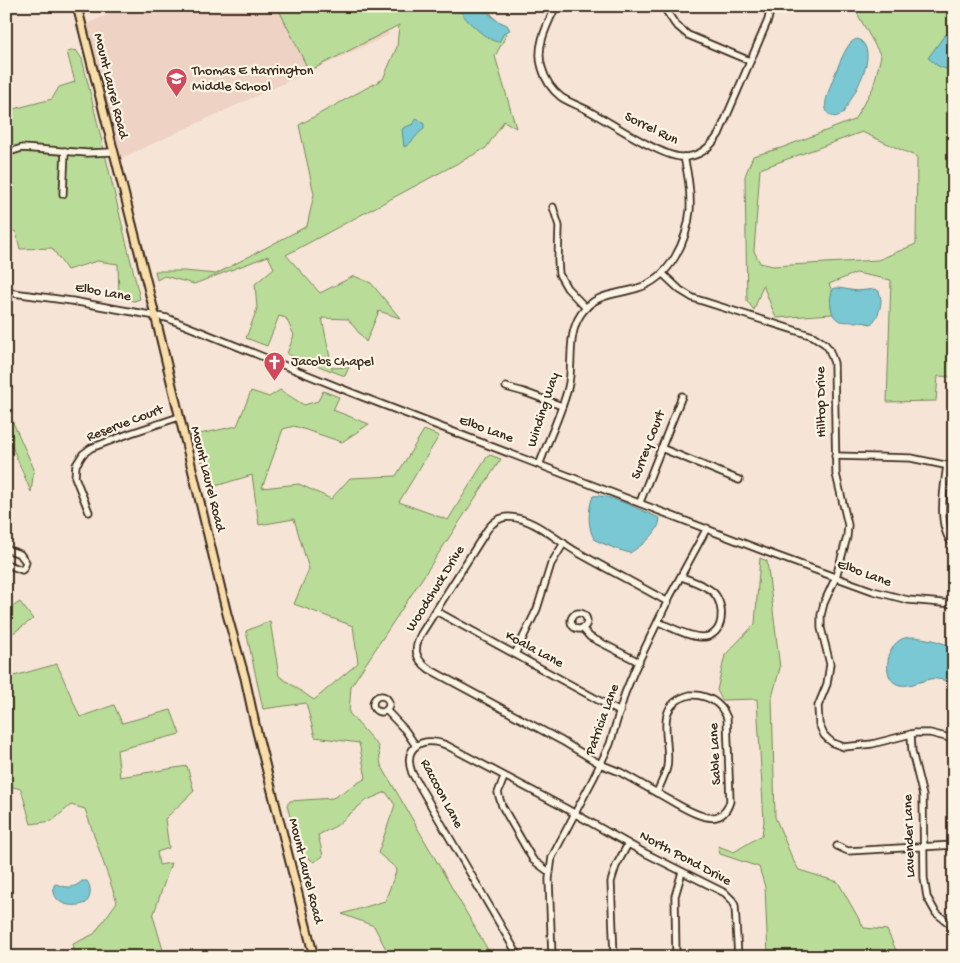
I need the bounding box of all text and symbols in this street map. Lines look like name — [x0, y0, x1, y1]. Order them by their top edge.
street label: Mount Laurel Road — [89, 32, 132, 142]
place label: Thomas E Harrington Middle School — [191, 63, 314, 96]
school or university icon: Thomas E Harrington Middle School — [164, 67, 188, 98]
street label: Sorrel Run — [621, 109, 681, 149]
street label: Elbo Lane — [74, 280, 133, 306]
church icon: Jacobs Chapel — [263, 350, 287, 381]
place label: Jacobs Chapel — [291, 354, 374, 371]
street label: Hilltop Drive — [813, 366, 831, 438]
street label: Winding Way — [524, 371, 564, 449]
street label: Reserve Court — [84, 401, 167, 446]
street label: Surrey Court — [628, 407, 670, 482]
street label: Elbo Lane — [457, 412, 516, 448]
street label: Mount Laurel Road — [186, 425, 229, 535]
street label: Woodchuck Drive — [403, 542, 470, 635]
street label: Elbo Lane — [835, 556, 894, 592]
street label: Koala Lane — [502, 628, 567, 673]
street label: Patricia Lane — [582, 681, 624, 759]
street label: Sable Lane — [706, 722, 726, 785]
street label: Raccoon Lane — [416, 756, 467, 832]
street label: Lavender Lane — [900, 793, 920, 878]
street label: Mount Laurel Road — [284, 817, 327, 927]
street label: North Pond Drive — [636, 828, 735, 891]

